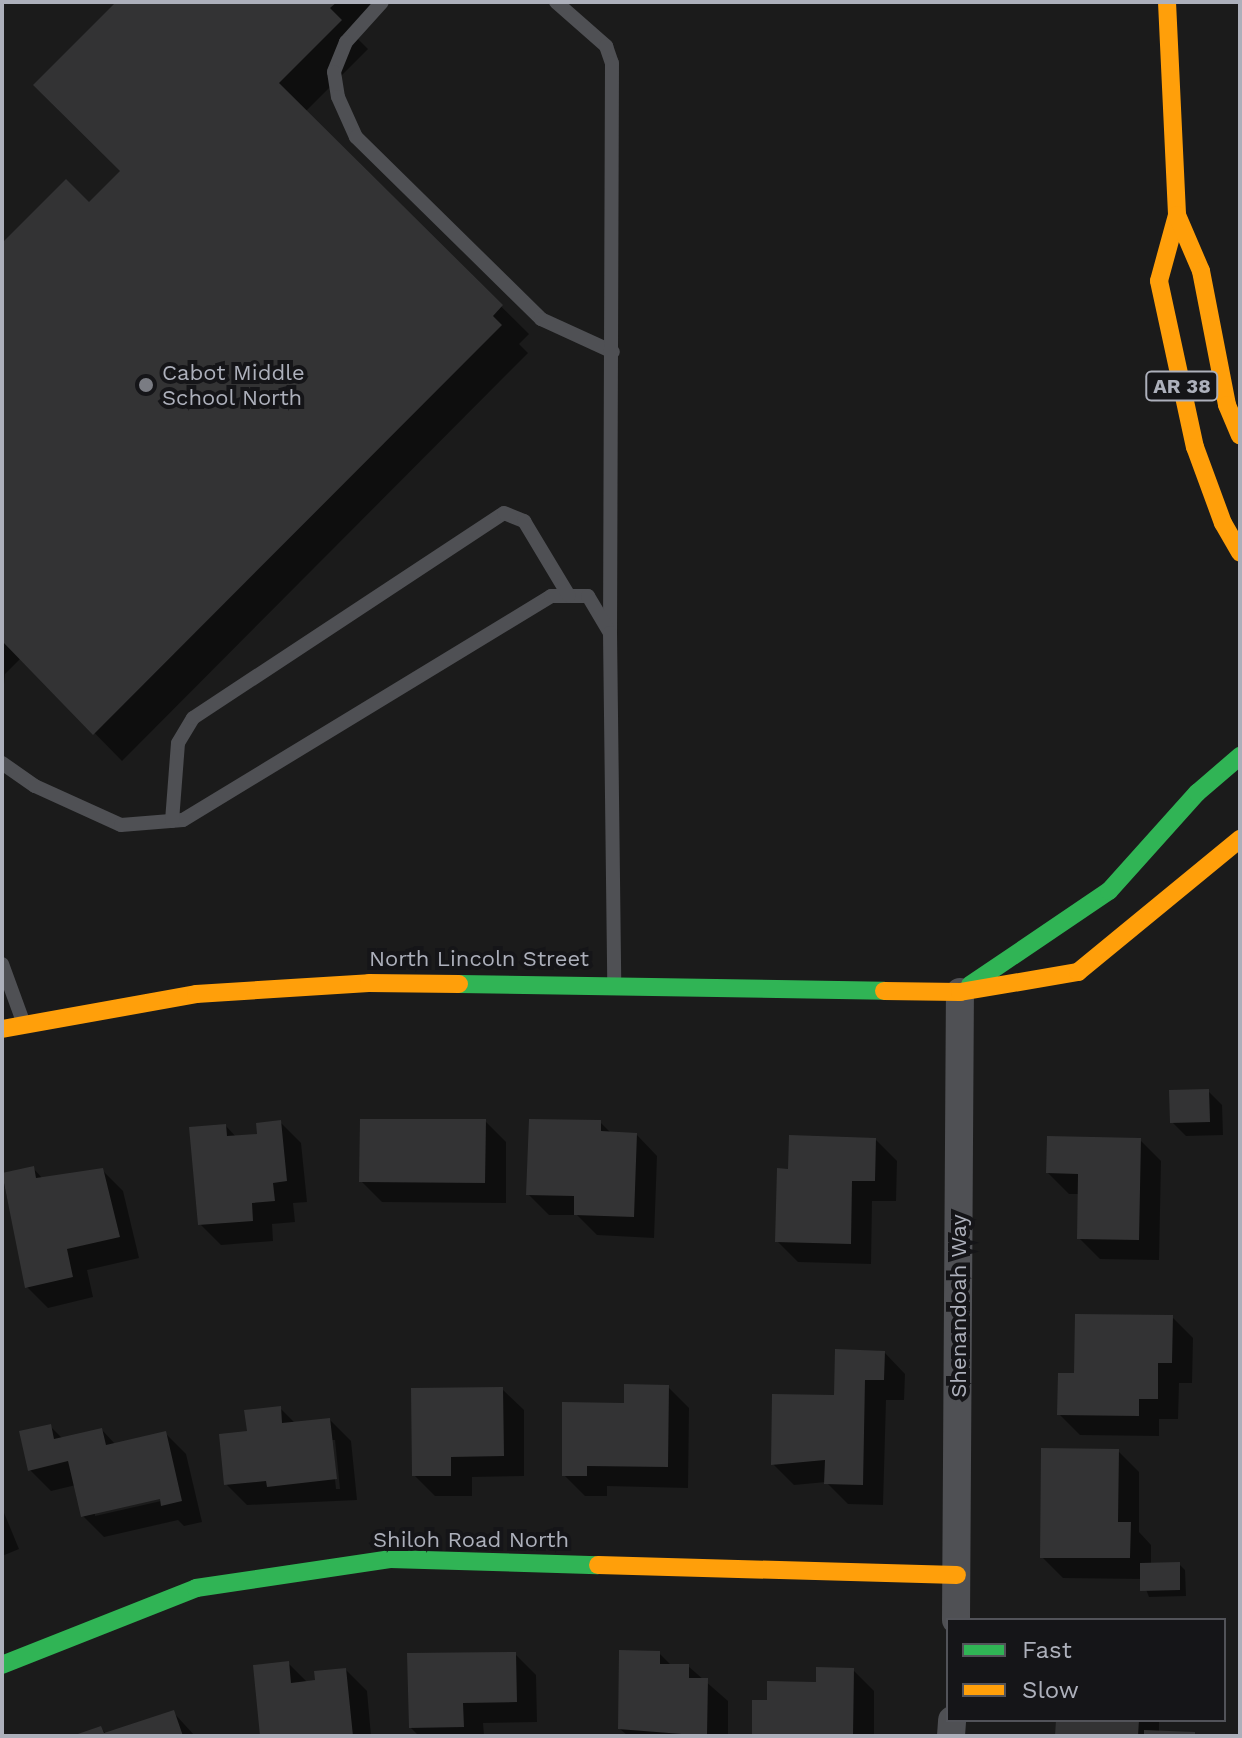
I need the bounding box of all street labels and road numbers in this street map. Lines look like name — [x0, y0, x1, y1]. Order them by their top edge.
road number: AR 38 — [1144, 370, 1220, 402]
street label: North Lincoln Street — [369, 946, 589, 972]
street label: Shenandoah Way — [946, 1214, 972, 1398]
street label: Shiloh Road North — [373, 1527, 569, 1553]

